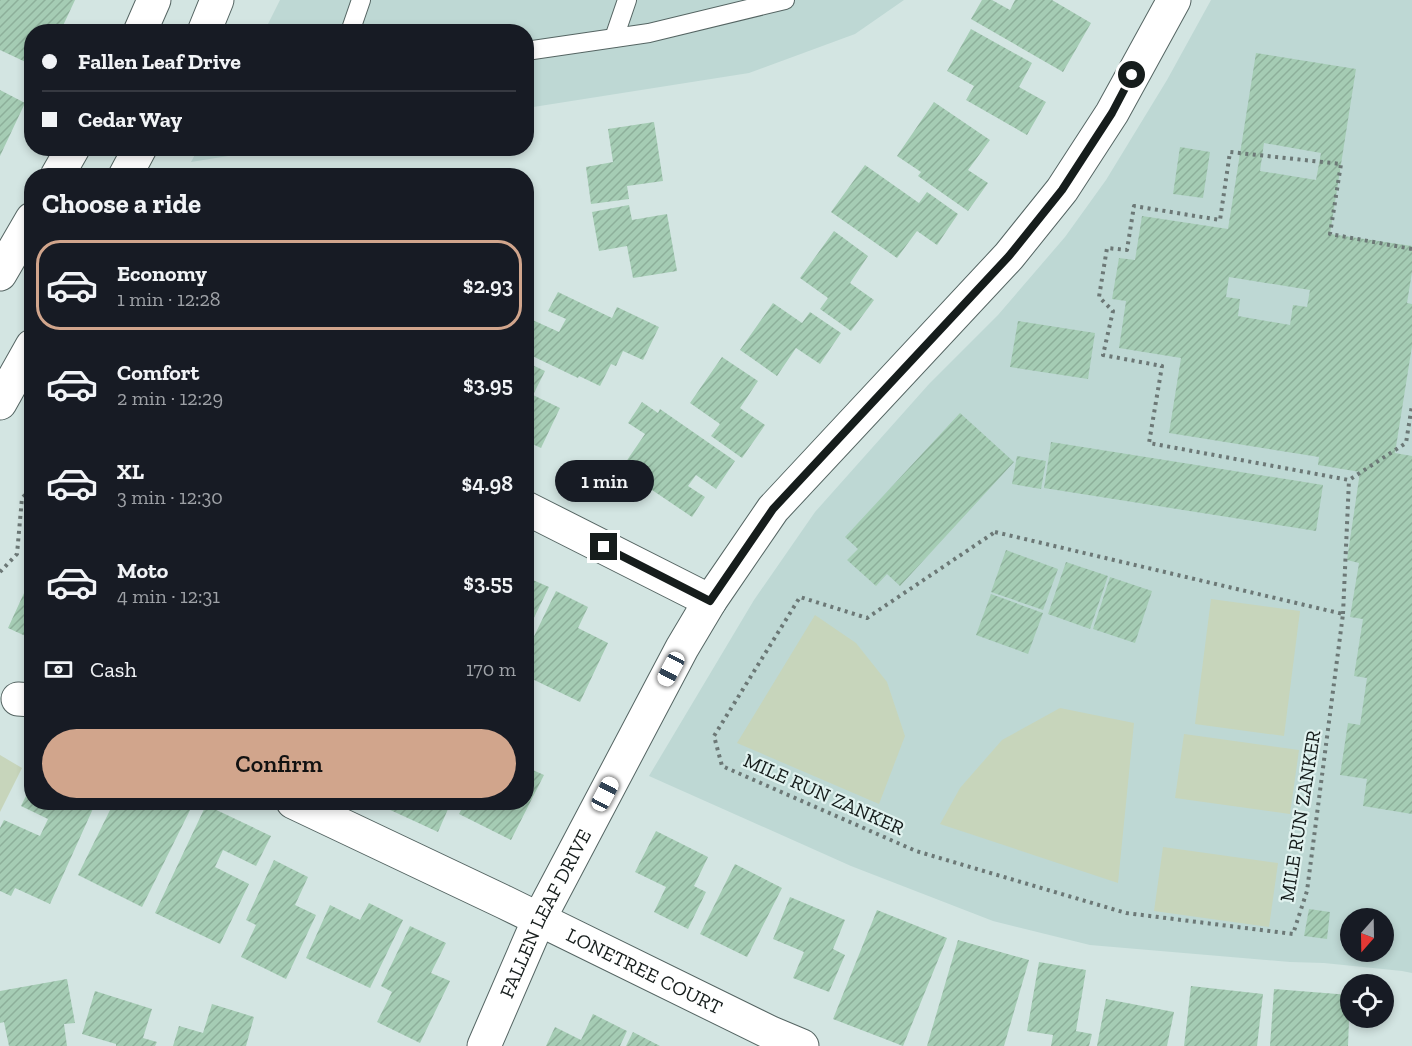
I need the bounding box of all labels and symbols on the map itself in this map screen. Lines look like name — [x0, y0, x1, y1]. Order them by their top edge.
route start — [1118, 61, 1145, 88]
callout: 1 min — [554, 460, 654, 502]
route end — [590, 533, 617, 560]
car — [655, 649, 687, 689]
street label: MILE RUN ZANKER — [1275, 728, 1326, 903]
street label: MILE RUN ZANKER — [740, 748, 909, 840]
car — [589, 774, 621, 814]
street label: FALLEN LEAF DRIVE — [494, 825, 596, 1001]
north arrow — [1340, 908, 1394, 962]
street label: LONETREE COURT — [563, 923, 727, 1019]

